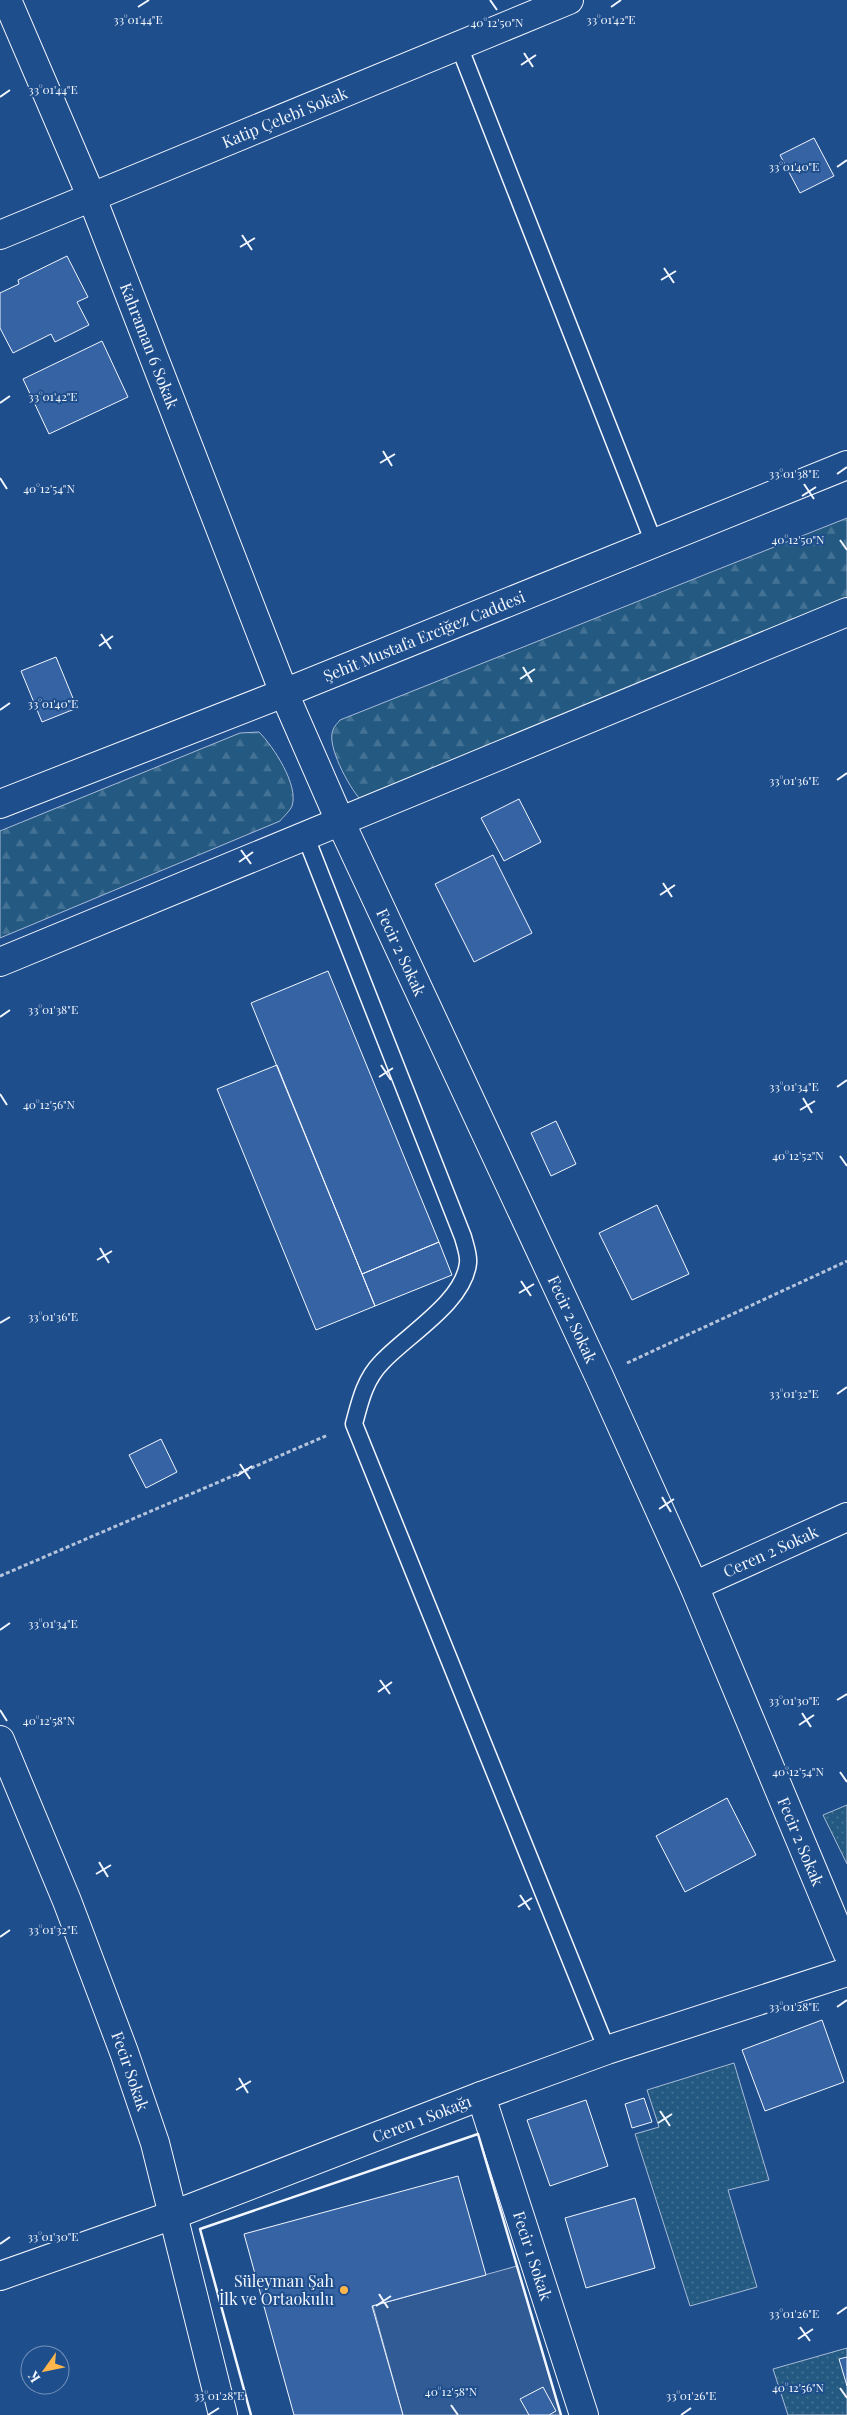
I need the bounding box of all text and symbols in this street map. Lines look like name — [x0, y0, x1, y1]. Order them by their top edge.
text: 33°01'44"E — [113, 11, 163, 27]
text: 33°01'42"E — [586, 11, 636, 27]
text: 40°12'50"N — [470, 14, 524, 30]
text: 33°01'44"E — [28, 81, 78, 97]
street label: Katip Çelebi Sokak — [218, 82, 351, 152]
text: 33°01'40"E — [769, 158, 819, 174]
street label: Kahraman 6 Sokak — [116, 280, 184, 412]
text: 33°01'42"E — [28, 388, 78, 404]
text: 33°01'38"E — [769, 465, 819, 481]
text: 40°12'54"N — [23, 480, 75, 496]
text: 40°12'50"N — [771, 531, 825, 547]
street label: Şehit Mustafa Erciğez Caddesi — [320, 585, 528, 686]
text: 33°01'40"E — [28, 695, 78, 711]
text: 33°01'36"E — [769, 772, 819, 788]
street label: Fecir 2 Sokak — [372, 905, 431, 999]
text: 33°01'38"E — [28, 1001, 78, 1017]
text: 33°01'34"E — [769, 1078, 819, 1094]
text: 40°12'56"N — [23, 1096, 76, 1112]
text: 40°12'52"N — [772, 1147, 824, 1163]
street label: Fecir 2 Sokak — [544, 1272, 603, 1366]
text: 33°01'36"E — [28, 1308, 78, 1324]
text: 33°01'32"E — [769, 1385, 819, 1401]
street label: Ceren 2 Sokak — [720, 1520, 821, 1582]
text: 33°01'34"E — [28, 1615, 78, 1631]
text: 33°01'30"E — [768, 1692, 820, 1708]
text: 40°12'58"N — [23, 1712, 76, 1728]
text: 40°12'54"N — [772, 1763, 824, 1779]
street label: Fecir 2 Sokak — [773, 1794, 829, 1889]
text: 33°01'32"E — [28, 1921, 78, 1937]
text: 33°01'28"E — [769, 1998, 819, 2014]
street label: Fecir Sokak — [107, 2028, 154, 2114]
street label: Ceren 1 Sokağı — [369, 2090, 474, 2147]
street label: Fecir 1 Sokak — [509, 2208, 557, 2303]
text: 33°01'30"E — [27, 2228, 79, 2244]
place label: Süleyman Şah İlk ve Ortaokulu — [219, 2270, 335, 2309]
marker: Süleyman Şah İlk ve Ortaokulu — [338, 2284, 350, 2296]
text: 33°01'26"E — [769, 2305, 819, 2321]
north arrow — [20, 2345, 70, 2395]
text: K — [22, 2367, 44, 2387]
text: 40°12'56"N — [772, 2379, 825, 2395]
text: 40°12'58"N — [425, 2383, 478, 2399]
text: 33°01'28"E — [194, 2387, 244, 2403]
text: 33°01'26"E — [666, 2387, 716, 2403]

